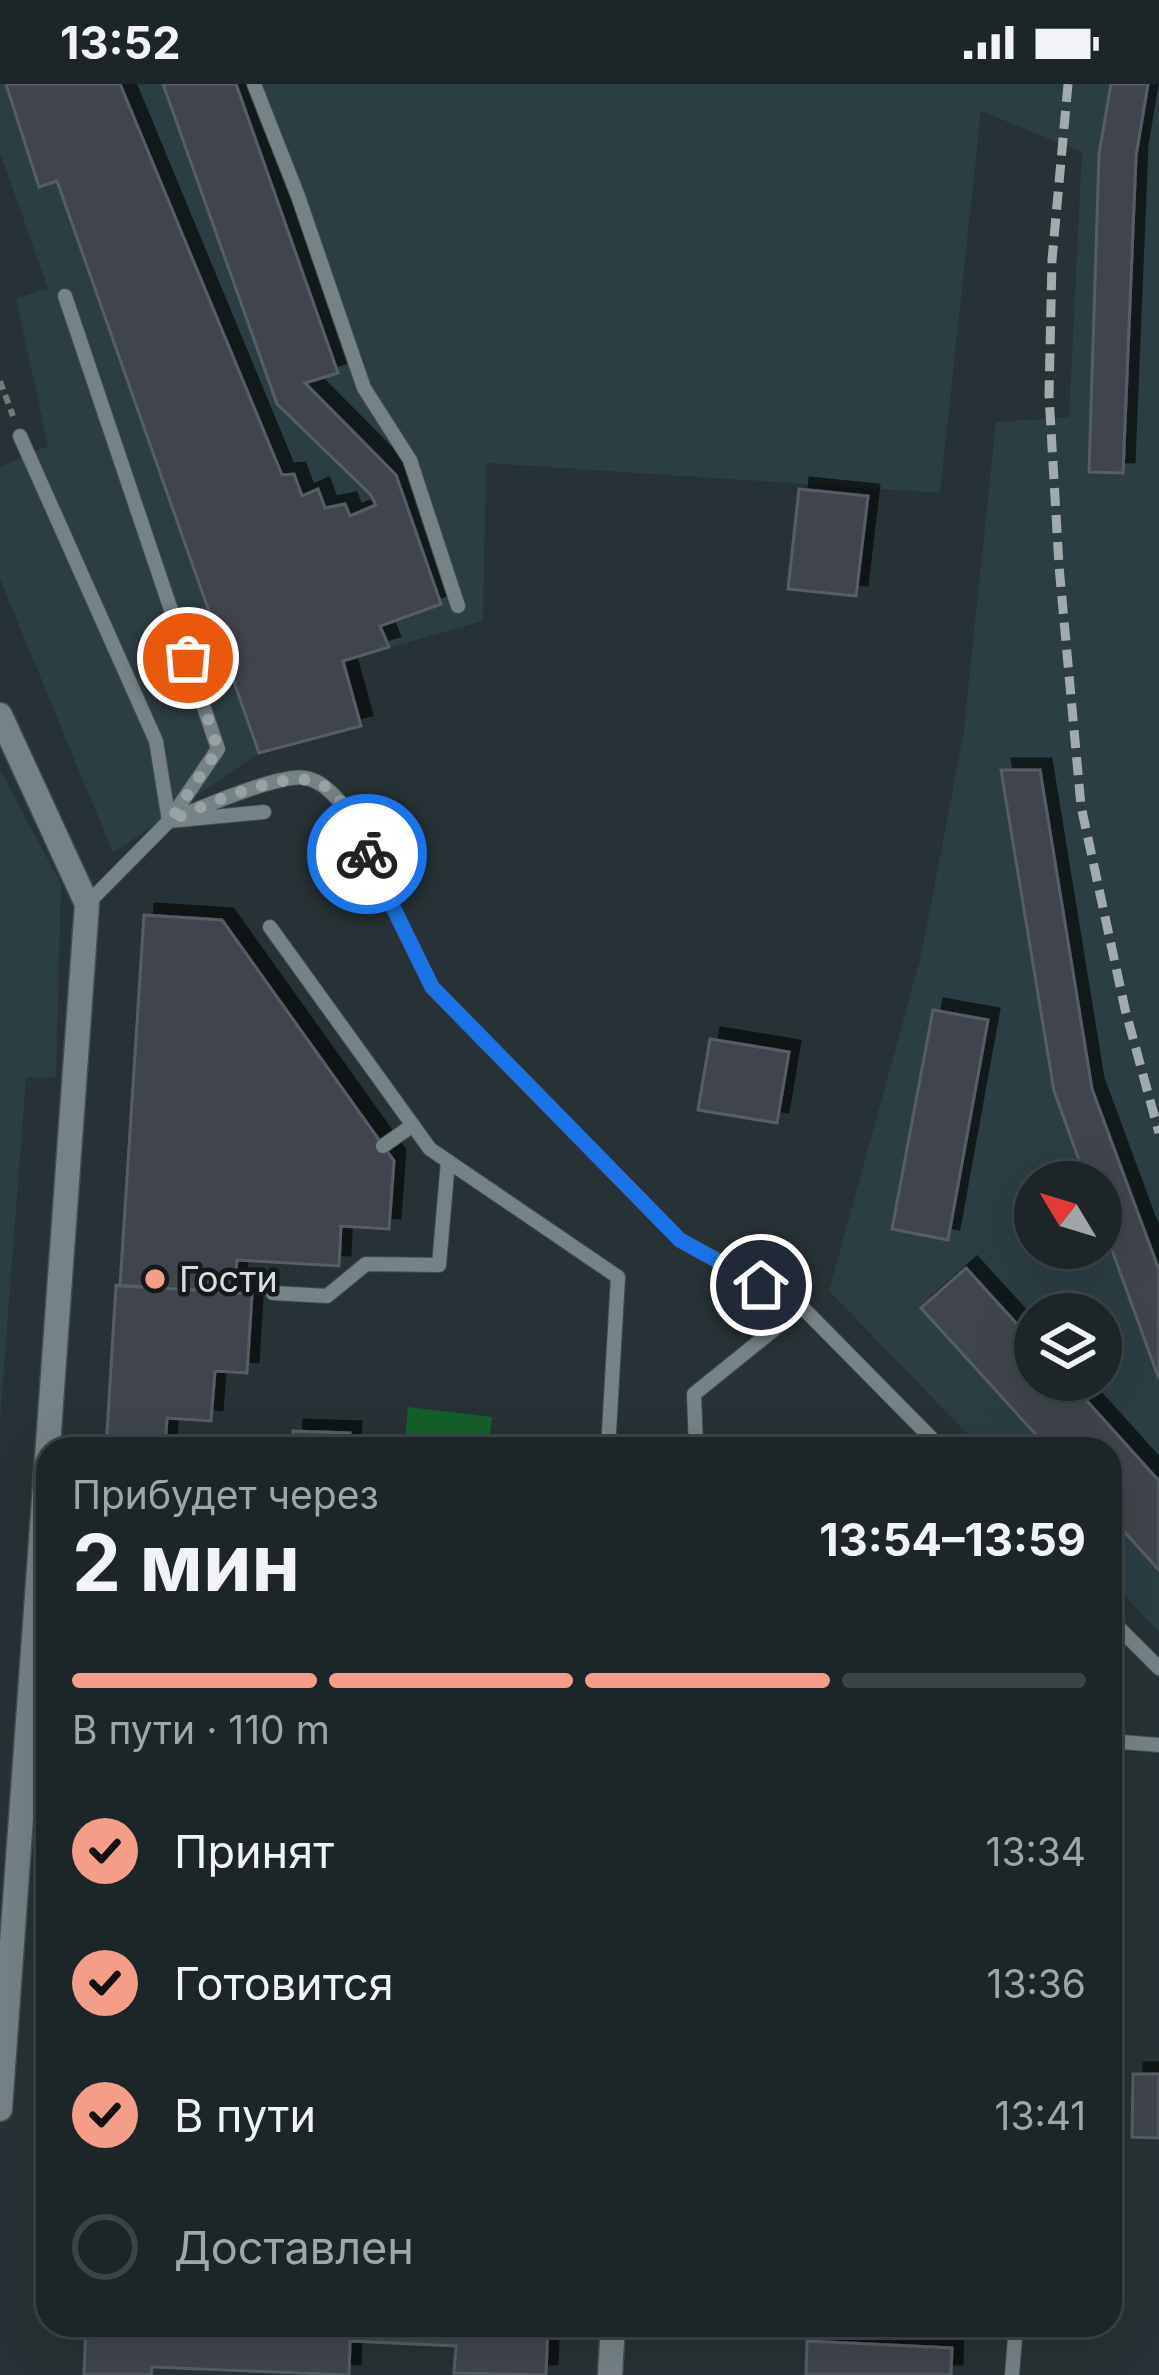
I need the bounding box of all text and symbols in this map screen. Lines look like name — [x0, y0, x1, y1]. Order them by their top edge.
text: 13:52 — [60, 15, 181, 70]
pin — [137, 607, 239, 709]
icon: bag — [155, 625, 221, 691]
courier — [307, 794, 427, 914]
icon: bike — [334, 821, 400, 887]
north arrow — [1014, 1161, 1122, 1269]
map controls — [1014, 1161, 1122, 1401]
pin — [710, 1234, 812, 1336]
icon: home — [728, 1252, 794, 1318]
place label: Гости — [179, 1257, 278, 1301]
marker: Гости — [142, 1266, 168, 1292]
button: layers — [1014, 1293, 1122, 1401]
text: Прибудет через — [72, 1471, 379, 1518]
text: 13:54–13:59 — [819, 1512, 1086, 1567]
text: 2 мин — [72, 1515, 300, 1610]
text: В пути · 110 m — [72, 1706, 330, 1753]
icon: check — [72, 1818, 138, 1884]
text: Принят — [174, 1824, 334, 1879]
text: 13:34 — [986, 1828, 1086, 1875]
icon: check — [72, 1950, 138, 2016]
text: Готовится — [174, 1956, 394, 2011]
text: 13:36 — [987, 1960, 1086, 2007]
icon: check — [72, 2082, 138, 2148]
text: В пути — [174, 2088, 316, 2143]
text: 13:41 — [995, 2092, 1086, 2139]
text: Доставлен — [174, 2220, 414, 2275]

